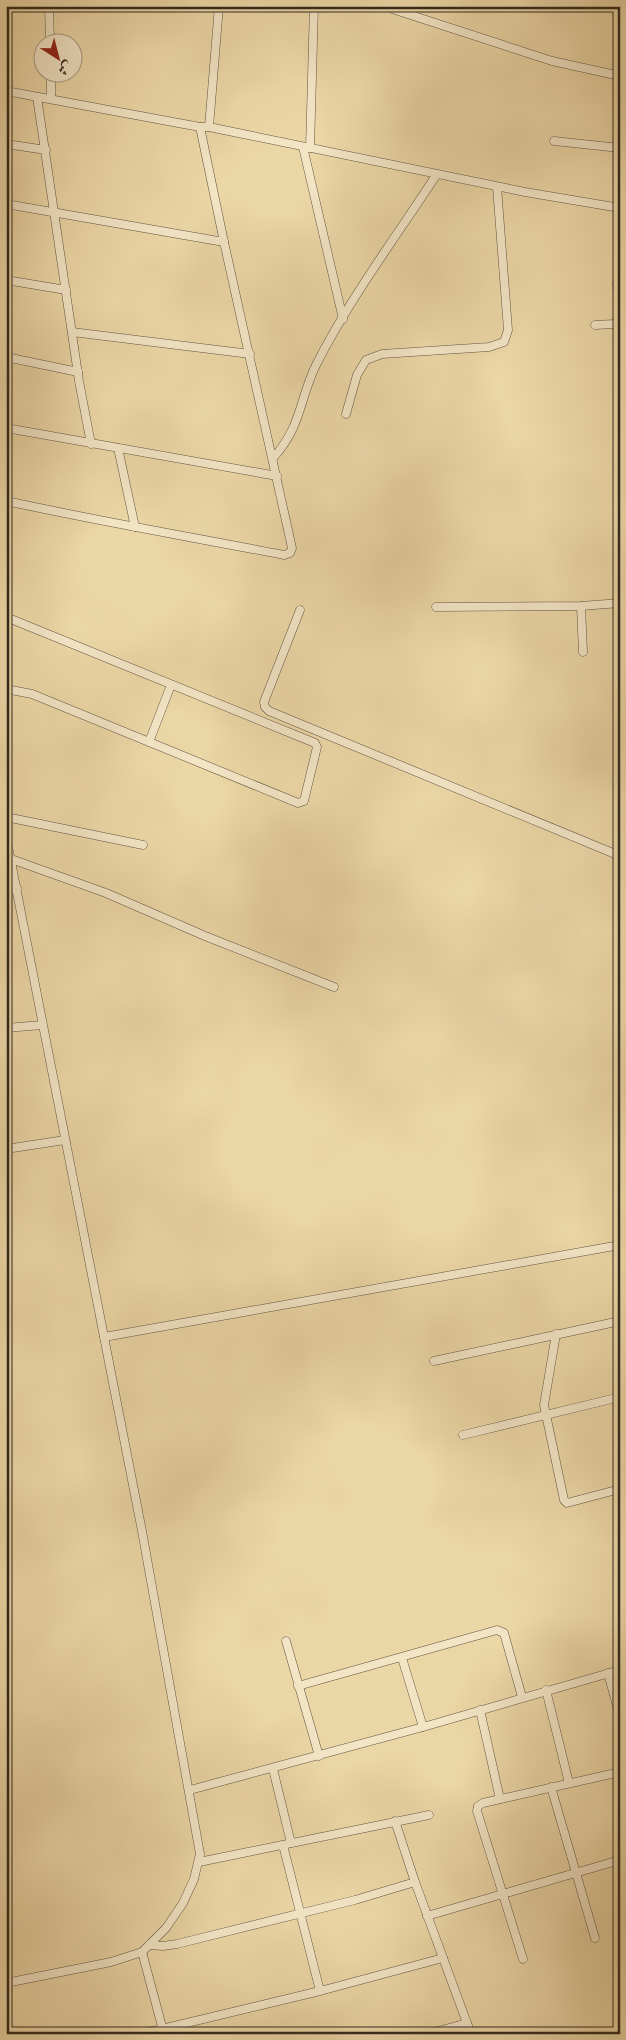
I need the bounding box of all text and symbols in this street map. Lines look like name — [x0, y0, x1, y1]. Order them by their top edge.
north arrow — [32, 32, 82, 82]
text: ش — [54, 56, 77, 81]

